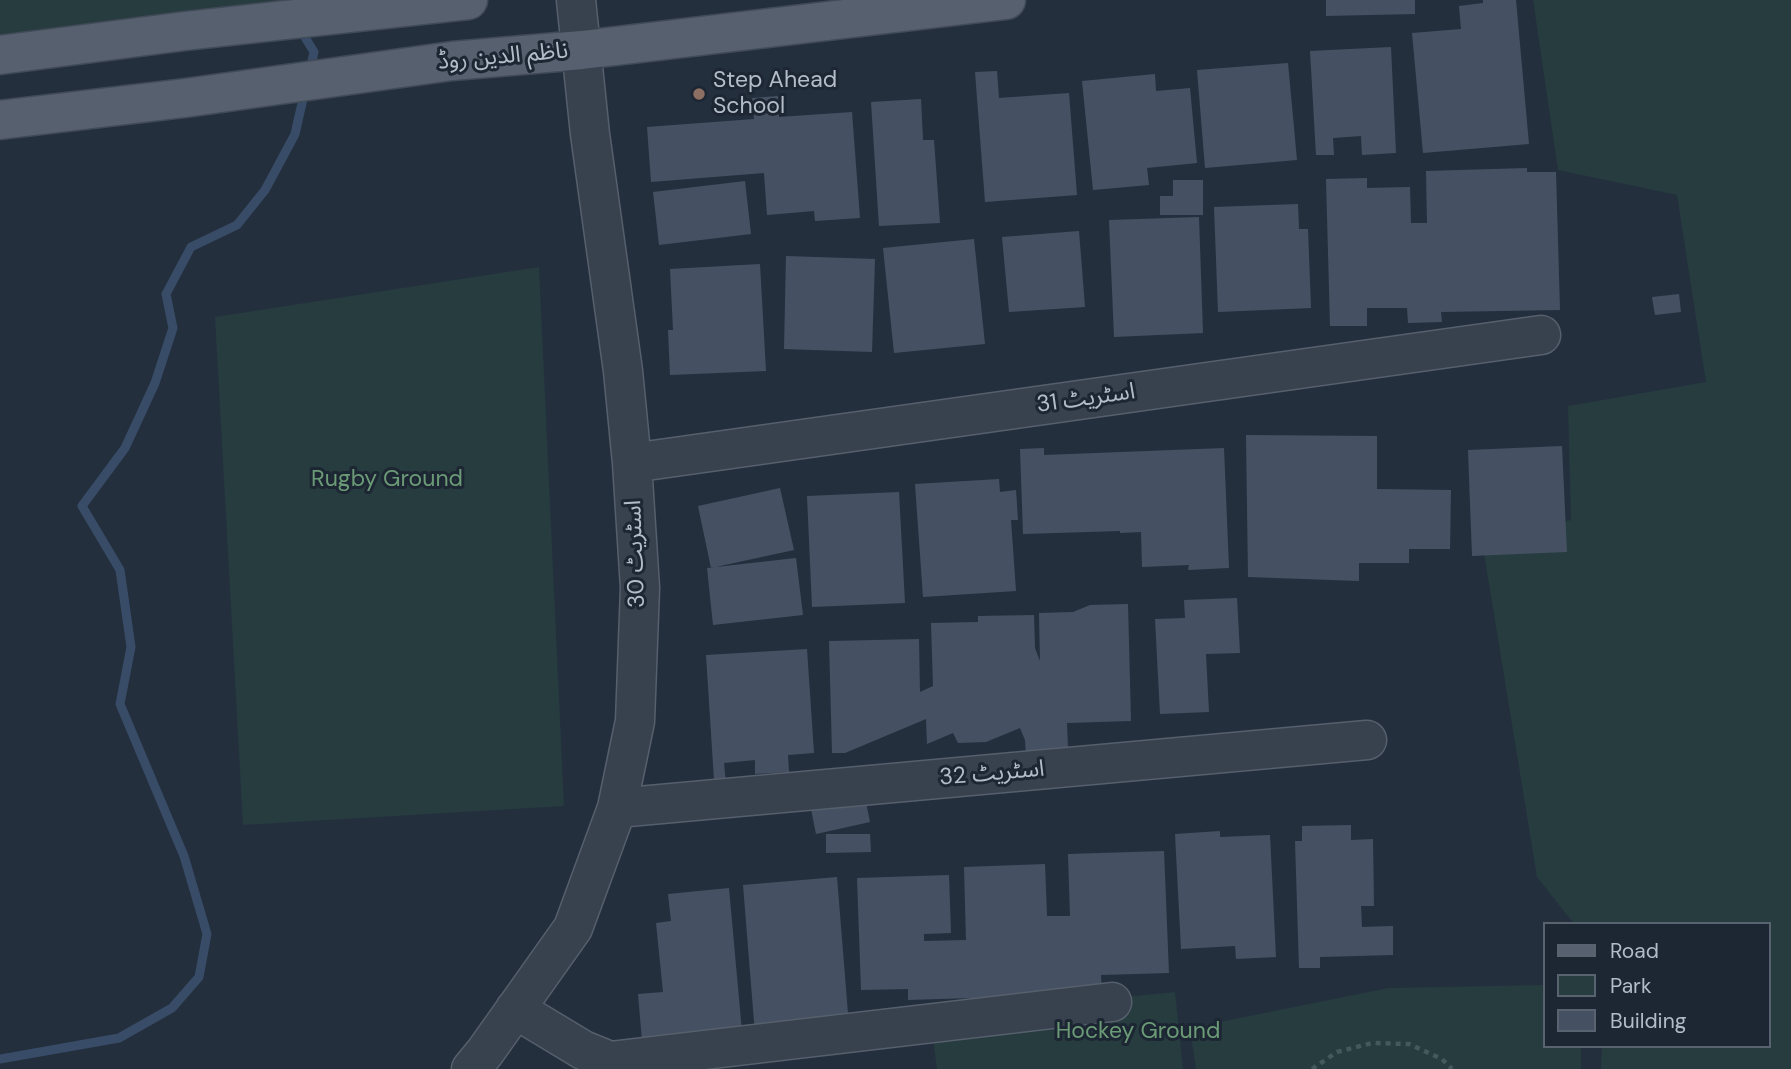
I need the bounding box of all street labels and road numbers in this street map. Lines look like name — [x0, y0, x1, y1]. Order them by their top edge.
street label: ناظم الدین روڈ — [437, 38, 569, 76]
street label: اسٹریٹ 31 — [1035, 378, 1137, 420]
street label: اسٹریٹ 30 — [620, 500, 652, 608]
street label: اسٹریٹ 32 — [938, 756, 1046, 792]

